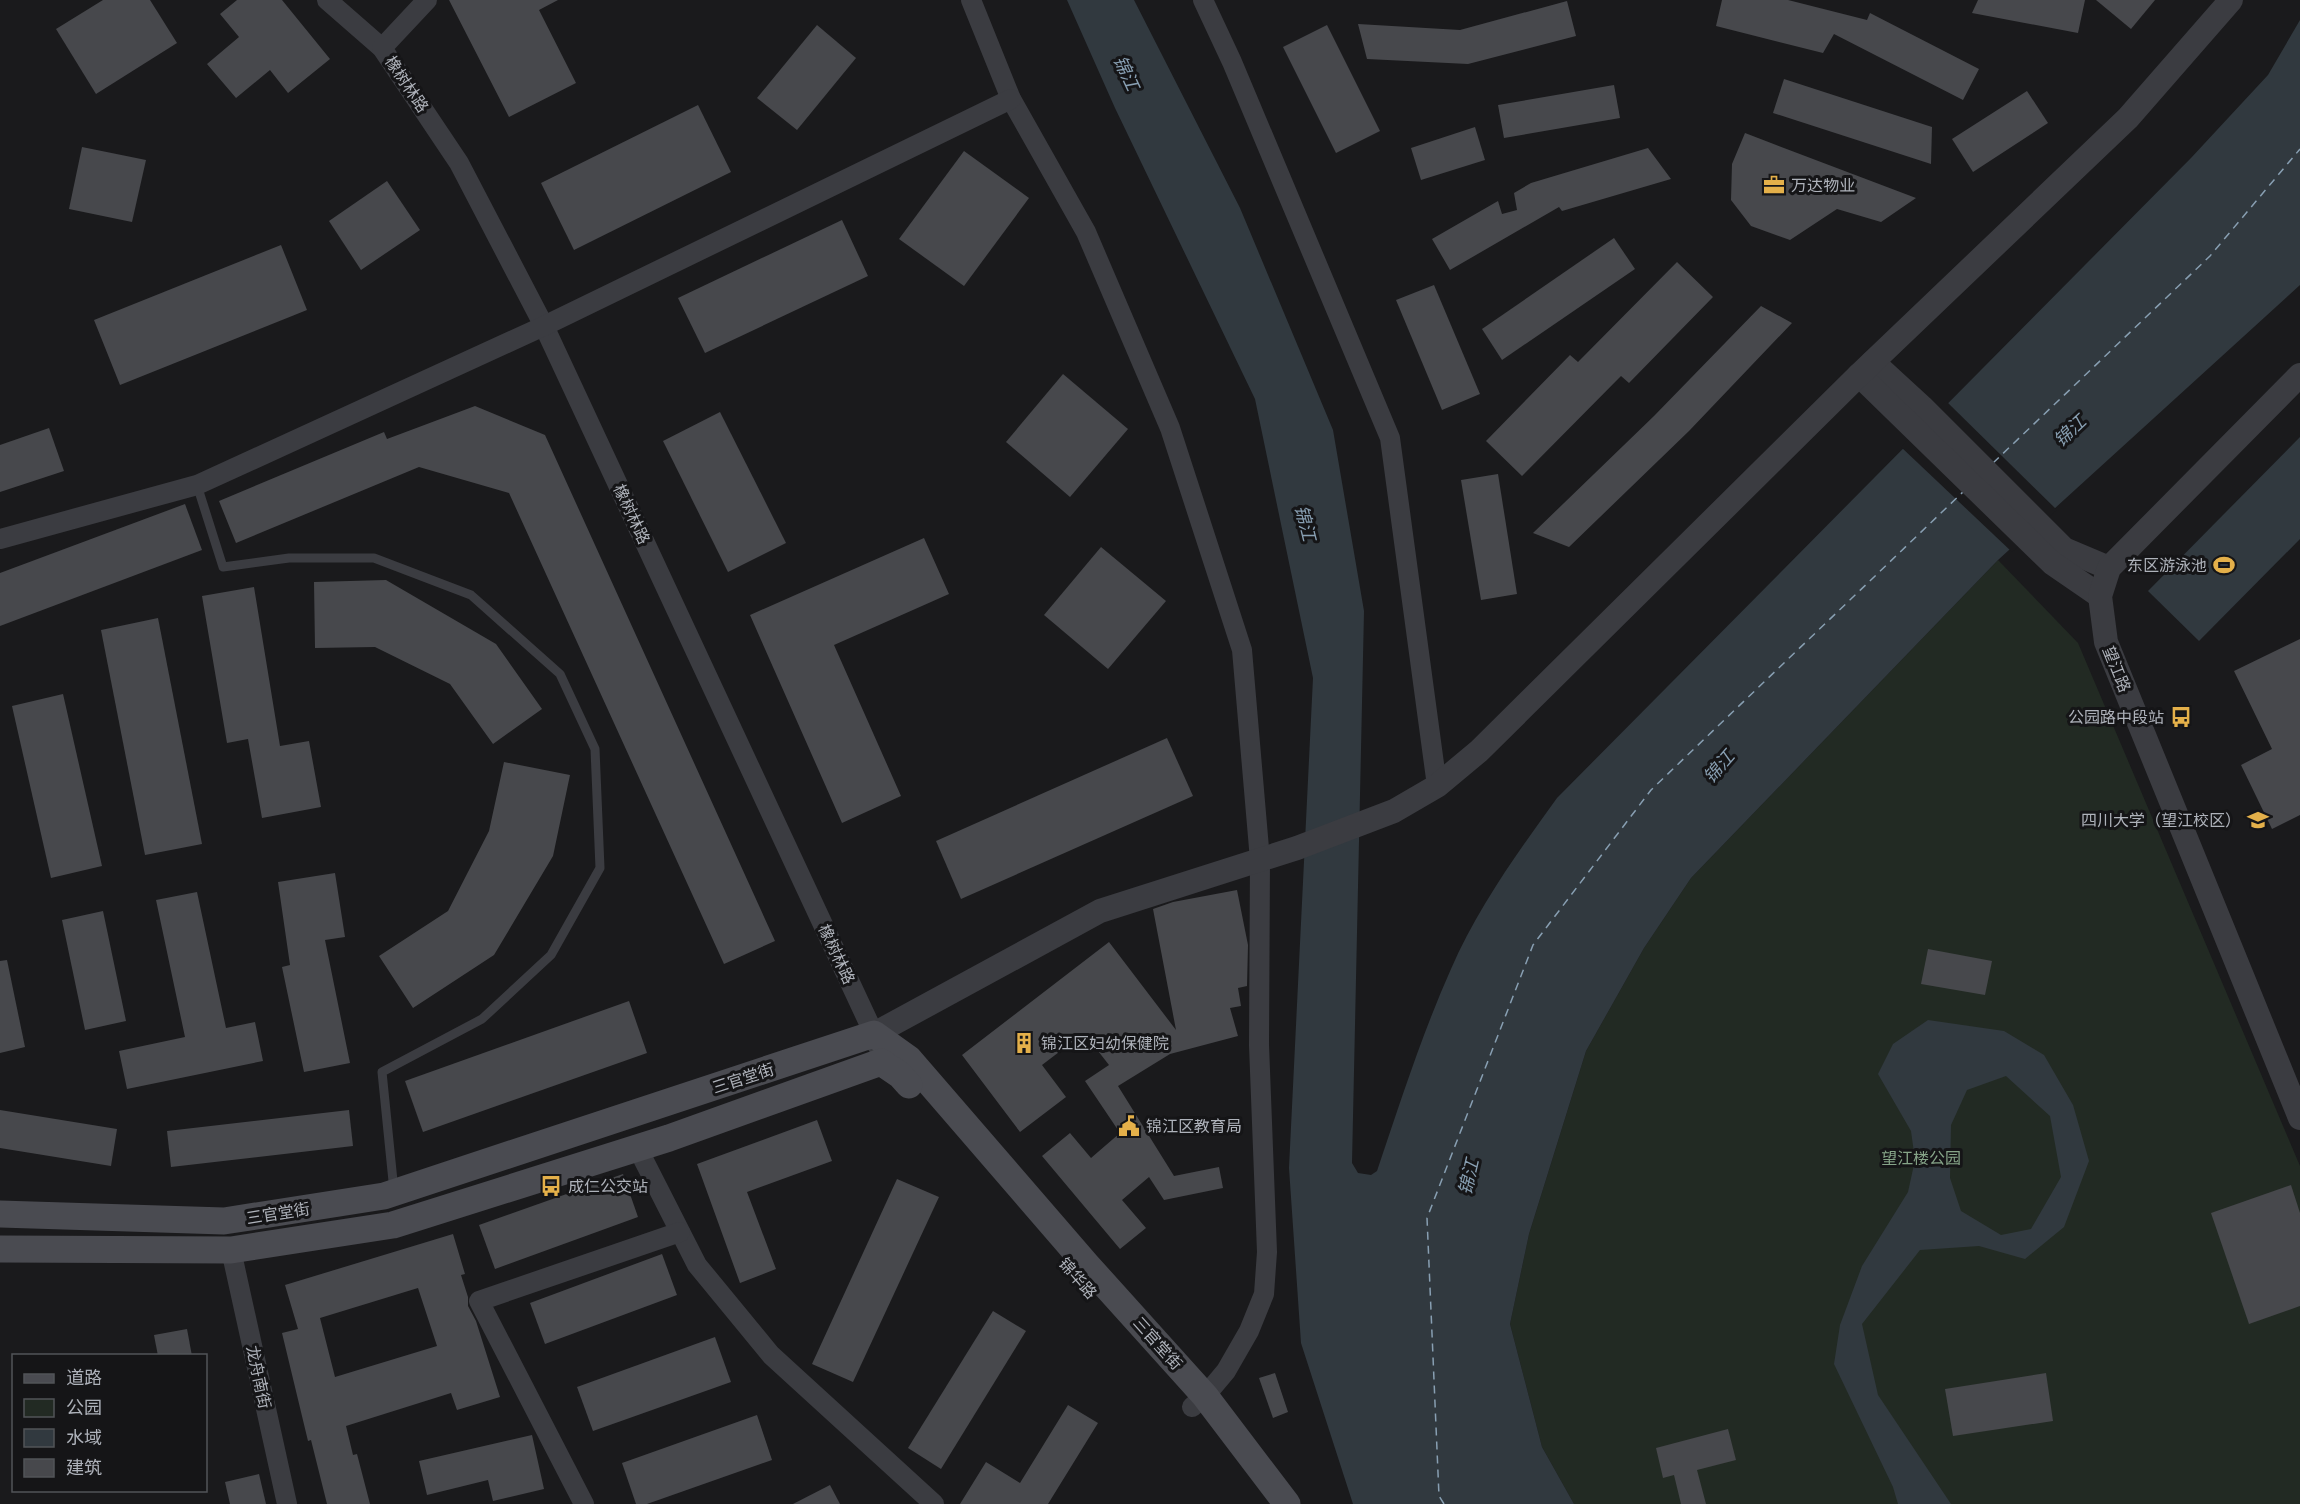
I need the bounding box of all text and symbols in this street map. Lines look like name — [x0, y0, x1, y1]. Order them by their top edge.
street label: 橡树林路 — [381, 52, 432, 116]
water label: 锦江 — [1109, 52, 1144, 95]
office icon: 万达物业 — [1762, 173, 1786, 197]
place label: 万达物业 — [1791, 176, 1855, 195]
water label: 锦江 — [2049, 409, 2091, 451]
street label: 橡树林路 — [609, 481, 654, 547]
water label: 锦江 — [1291, 503, 1321, 545]
sports icon: 东区游泳池 — [2212, 553, 2236, 577]
place label: 东区游泳池 — [2127, 556, 2207, 575]
street label: 望江路 — [2099, 643, 2134, 695]
bus stop icon: 公园路中段站 — [2169, 705, 2193, 729]
place label: 公园路中段站 — [2068, 708, 2164, 727]
water label: 锦江 — [1699, 745, 1740, 787]
school or university icon: 四川大学（望江校区） — [2246, 808, 2270, 832]
place label: 四川大学（望江校区） — [2081, 811, 2241, 830]
street label: 橡树林路 — [814, 921, 859, 987]
building icon: 锦江区妇幼保健院 — [1012, 1031, 1036, 1055]
place label: 锦江区妇幼保健院 — [1041, 1034, 1169, 1053]
street label: 三官堂街 — [710, 1060, 777, 1097]
public building icon: 锦江区教育局 — [1117, 1114, 1141, 1138]
place label: 锦江区教育局 — [1146, 1117, 1242, 1136]
park label: 望江楼公园 — [1881, 1149, 1961, 1168]
water label: 锦江 — [1454, 1155, 1483, 1197]
bus stop icon: 成仁公交站 — [539, 1174, 563, 1198]
place label: 成仁公交站 — [568, 1177, 648, 1196]
street label: 三官堂街 — [245, 1199, 311, 1228]
street label: 锦华路 — [1055, 1254, 1101, 1303]
street label: 三官堂街 — [1129, 1313, 1186, 1373]
street label: 龙舟南街 — [243, 1344, 274, 1410]
legend — [12, 1354, 207, 1492]
text: 道路 — [66, 1367, 102, 1388]
text: 公园 — [66, 1397, 102, 1418]
text: 水域 — [66, 1427, 102, 1448]
text: 建筑 — [66, 1457, 102, 1478]

